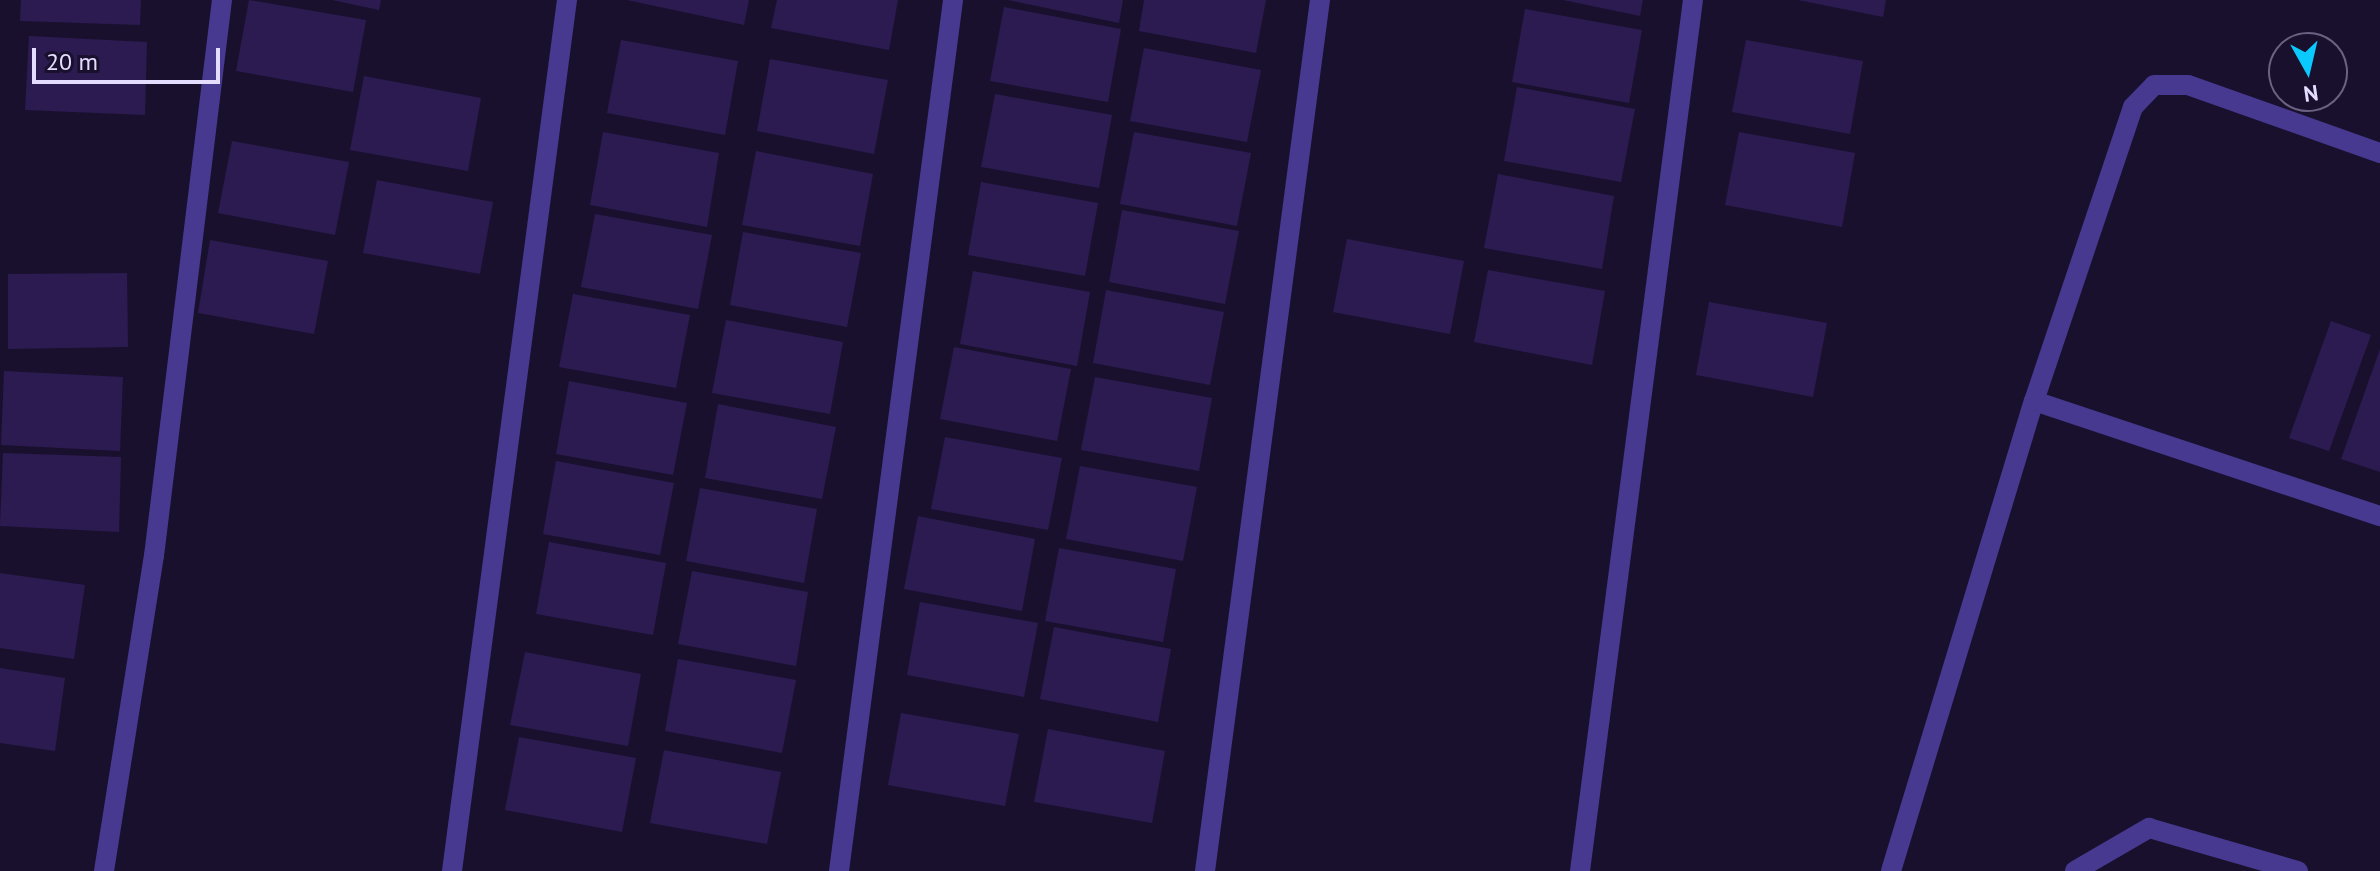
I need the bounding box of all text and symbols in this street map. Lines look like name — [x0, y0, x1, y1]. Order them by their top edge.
scale bar — [36, 32, 224, 82]
north arrow — [2268, 32, 2348, 112]
text: 20 m — [46, 46, 98, 77]
text: N — [2302, 79, 2320, 109]

